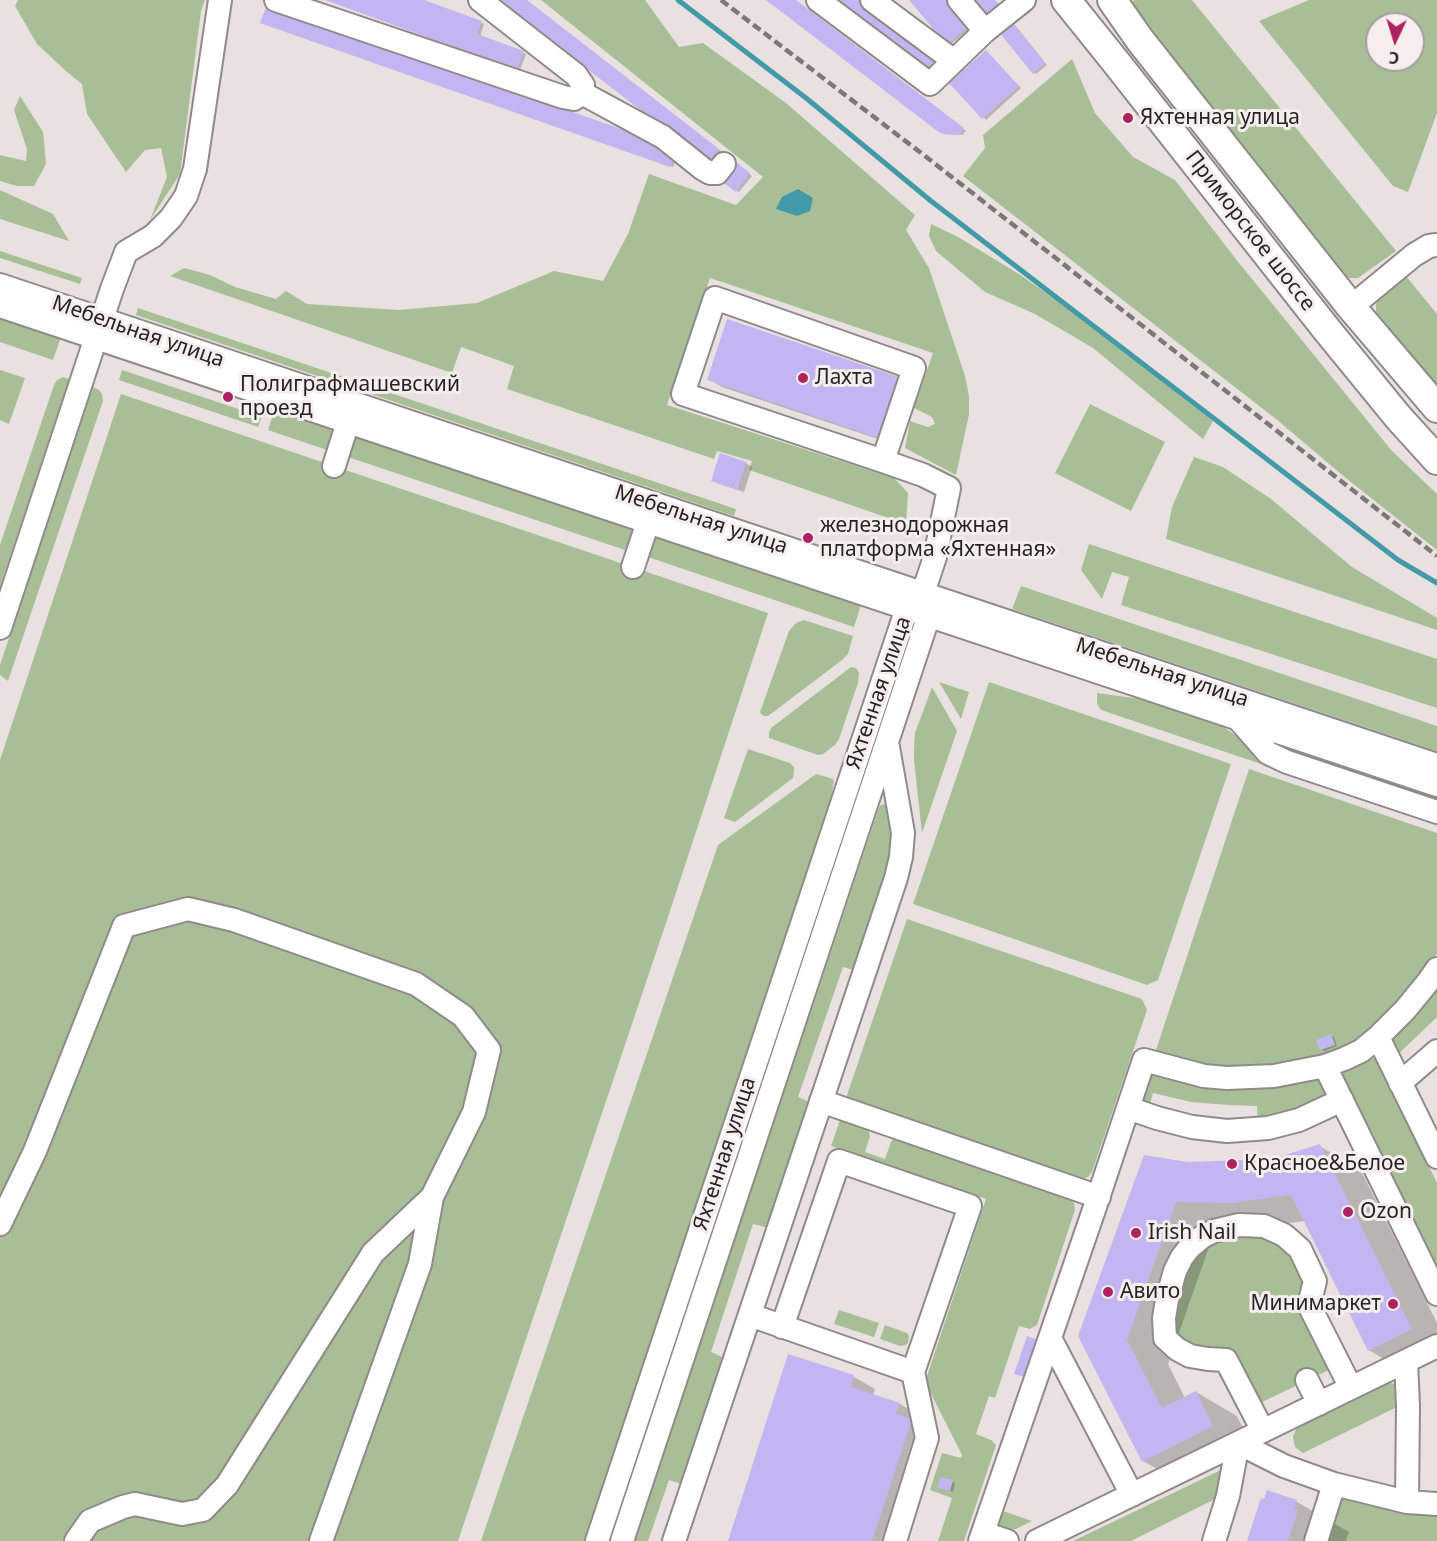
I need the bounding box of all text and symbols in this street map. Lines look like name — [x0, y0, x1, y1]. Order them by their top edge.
north arrow — [1365, 12, 1425, 72]
text: С — [1388, 47, 1400, 69]
place label: Яхтенная улица — [1140, 105, 1300, 131]
marker: Яхтенная улица — [1121, 111, 1135, 125]
street label: Приморское шоссе — [1180, 146, 1320, 316]
street label: Мебельная улица — [49, 291, 227, 373]
place label: Лахта — [815, 365, 873, 391]
marker: Лахта — [796, 371, 810, 385]
place label: Полиграфмашевский проезд — [240, 372, 460, 422]
marker: Полиграфмашевский проезд — [221, 390, 235, 404]
street label: Мебельная улица — [611, 480, 791, 560]
place label: железнодорожная платформа «Яхтенная» — [820, 513, 1056, 563]
marker: железнодорожная платформа «Яхтенная» — [801, 531, 815, 545]
street label: Яхтенная улица — [841, 613, 917, 773]
street label: Мебельная улица — [1072, 633, 1252, 713]
street label: Яхтенная улица — [688, 1074, 762, 1234]
place label: Красное&Белое — [1244, 1151, 1405, 1177]
marker: Красное&Белое — [1225, 1157, 1239, 1171]
place label: Ozon — [1360, 1199, 1412, 1225]
marker: Ozon — [1341, 1205, 1355, 1219]
place label: Irish Nail — [1148, 1220, 1236, 1246]
marker: Irish Nail — [1129, 1226, 1143, 1240]
place label: Авито — [1120, 1279, 1180, 1305]
marker: Авито — [1101, 1285, 1115, 1299]
place label: Минимаркет — [1251, 1291, 1381, 1317]
marker: Минимаркет — [1386, 1297, 1400, 1311]

